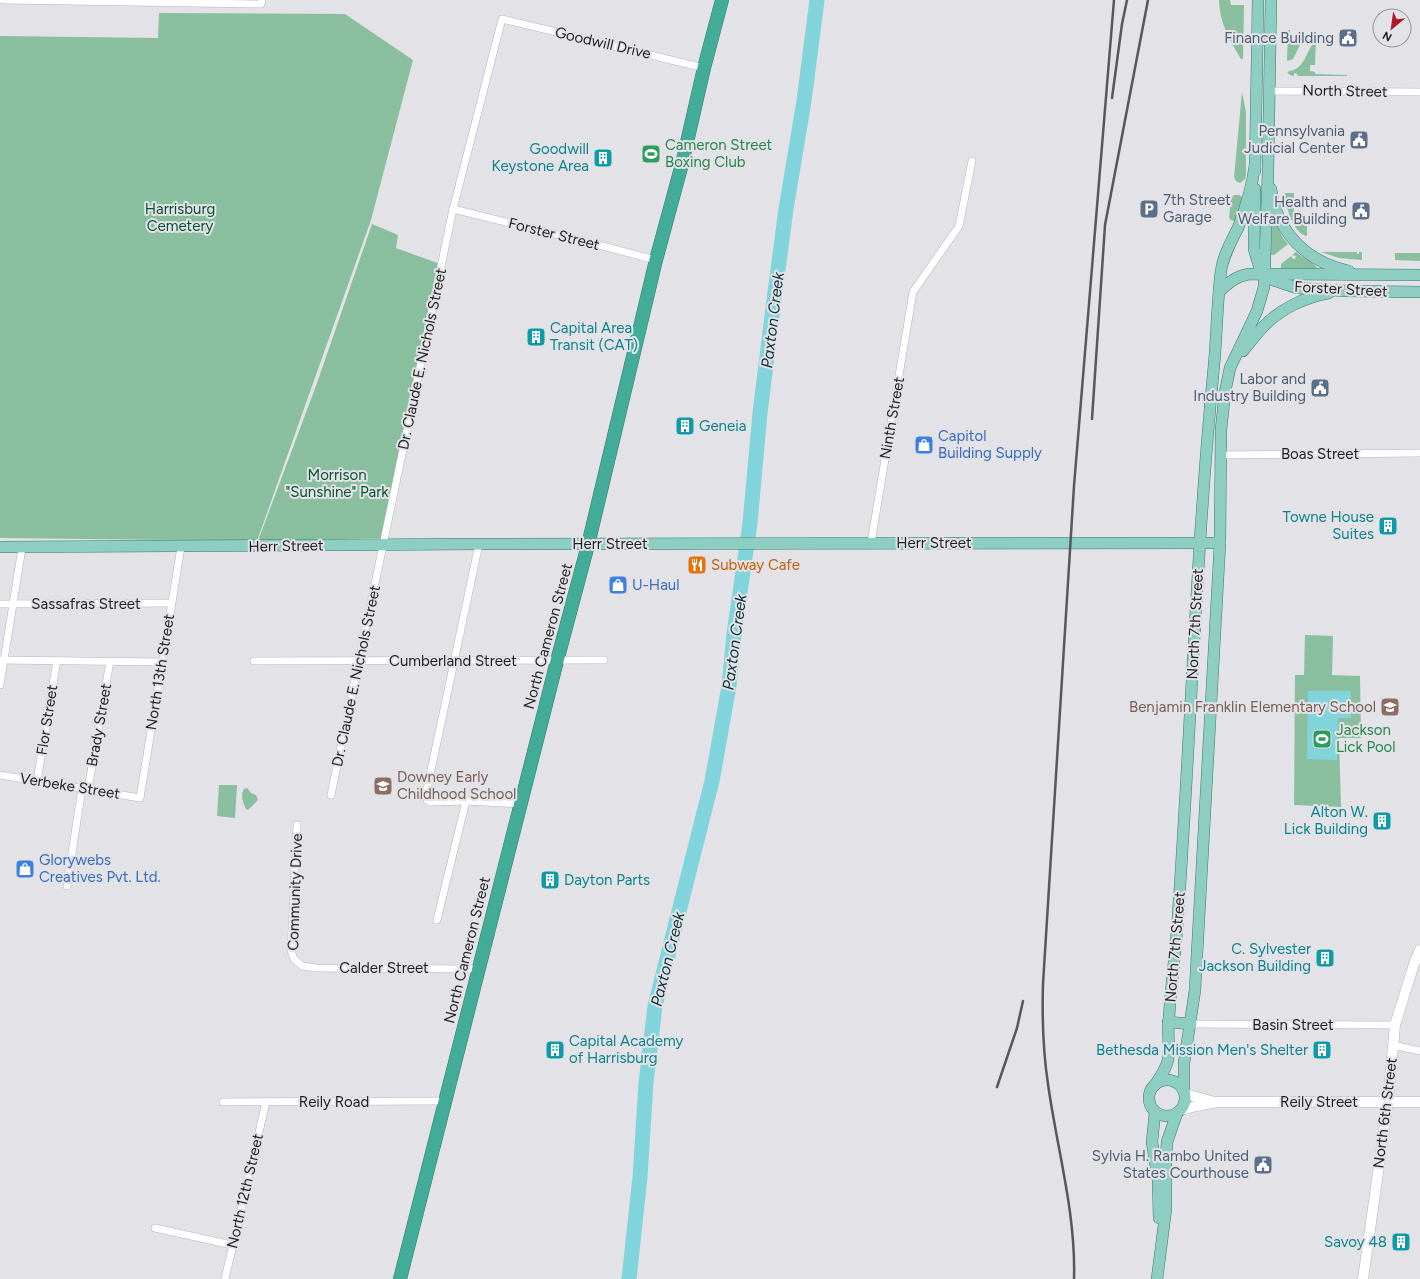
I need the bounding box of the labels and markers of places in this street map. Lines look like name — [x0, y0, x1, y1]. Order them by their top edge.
public building icon: Finance Building — [1337, 27, 1359, 49]
place label: Finance Building — [1224, 29, 1334, 47]
place label: Pennsylvania Judicial Center — [1244, 122, 1345, 157]
public building icon: Pennsylvania Judicial Center — [1348, 129, 1370, 151]
place label: Cameron Street Boxing Club — [665, 136, 773, 171]
place label: Goodwill Keystone Area — [491, 140, 589, 175]
sports icon: Cameron Street Boxing Club — [640, 143, 662, 165]
building icon: Goodwill Keystone Area — [592, 147, 614, 169]
place label: 7th Street Garage — [1163, 191, 1231, 226]
place label: Health and Welfare Building — [1238, 193, 1347, 228]
parking icon: 7th Street Garage — [1138, 198, 1160, 220]
public building icon: Health and Welfare Building — [1350, 200, 1372, 222]
place label: Capital Area Transit (CAT) — [550, 319, 638, 354]
building icon: Capital Area Transit (CAT) — [525, 326, 547, 348]
place label: Labor and Industry Building — [1193, 370, 1306, 405]
public building icon: Labor and Industry Building — [1309, 377, 1331, 399]
building icon: Geneia — [674, 415, 696, 437]
place label: Geneia — [699, 417, 746, 435]
place label: Capitol Building Supply — [938, 427, 1042, 462]
shop icon: Capitol Building Supply — [913, 434, 935, 456]
place label: Towne House Suites — [1283, 508, 1374, 543]
building icon: Towne House Suites — [1377, 515, 1399, 537]
restaurant icon: Subway Cafe — [686, 554, 708, 576]
place label: Subway Cafe — [711, 556, 800, 574]
shop icon: U-Haul — [607, 574, 629, 596]
place label: U-Haul — [632, 576, 679, 594]
school or university icon: Benjamin Franklin Elementary School — [1379, 696, 1401, 718]
place label: Benjamin Franklin Elementary School — [1129, 698, 1376, 716]
place label: Jackson Lick Pool — [1336, 721, 1396, 756]
sports icon: Jackson Lick Pool — [1311, 728, 1333, 750]
place label: Downey Early Childhood School — [397, 768, 516, 803]
school or university icon: Downey Early Childhood School — [372, 775, 394, 797]
place label: Alton W. Lick Building — [1284, 803, 1368, 838]
building icon: Alton W. Lick Building — [1371, 810, 1393, 832]
place label: Glorywebs Creatives Pvt. Ltd. — [39, 851, 161, 886]
shop icon: Glorywebs Creatives Pvt. Ltd. — [14, 858, 36, 880]
building icon: Dayton Parts — [539, 869, 561, 891]
place label: Dayton Parts — [564, 871, 650, 889]
place label: C. Sylvester Jackson Building — [1199, 940, 1311, 975]
building icon: C. Sylvester Jackson Building — [1314, 947, 1336, 969]
place label: Capital Academy of Harrisburg — [569, 1032, 684, 1067]
building icon: Capital Academy of Harrisburg — [544, 1039, 566, 1061]
building icon: Bethesda Mission Men's Shelter — [1311, 1039, 1333, 1061]
place label: Bethesda Mission Men's Shelter — [1096, 1041, 1308, 1059]
place label: Sylvia H. Rambo United States Courthouse — [1092, 1147, 1249, 1182]
public building icon: Sylvia H. Rambo United States Courthouse — [1252, 1154, 1274, 1176]
building icon: Savoy 48 — [1390, 1231, 1412, 1253]
place label: Savoy 48 — [1324, 1233, 1387, 1251]

